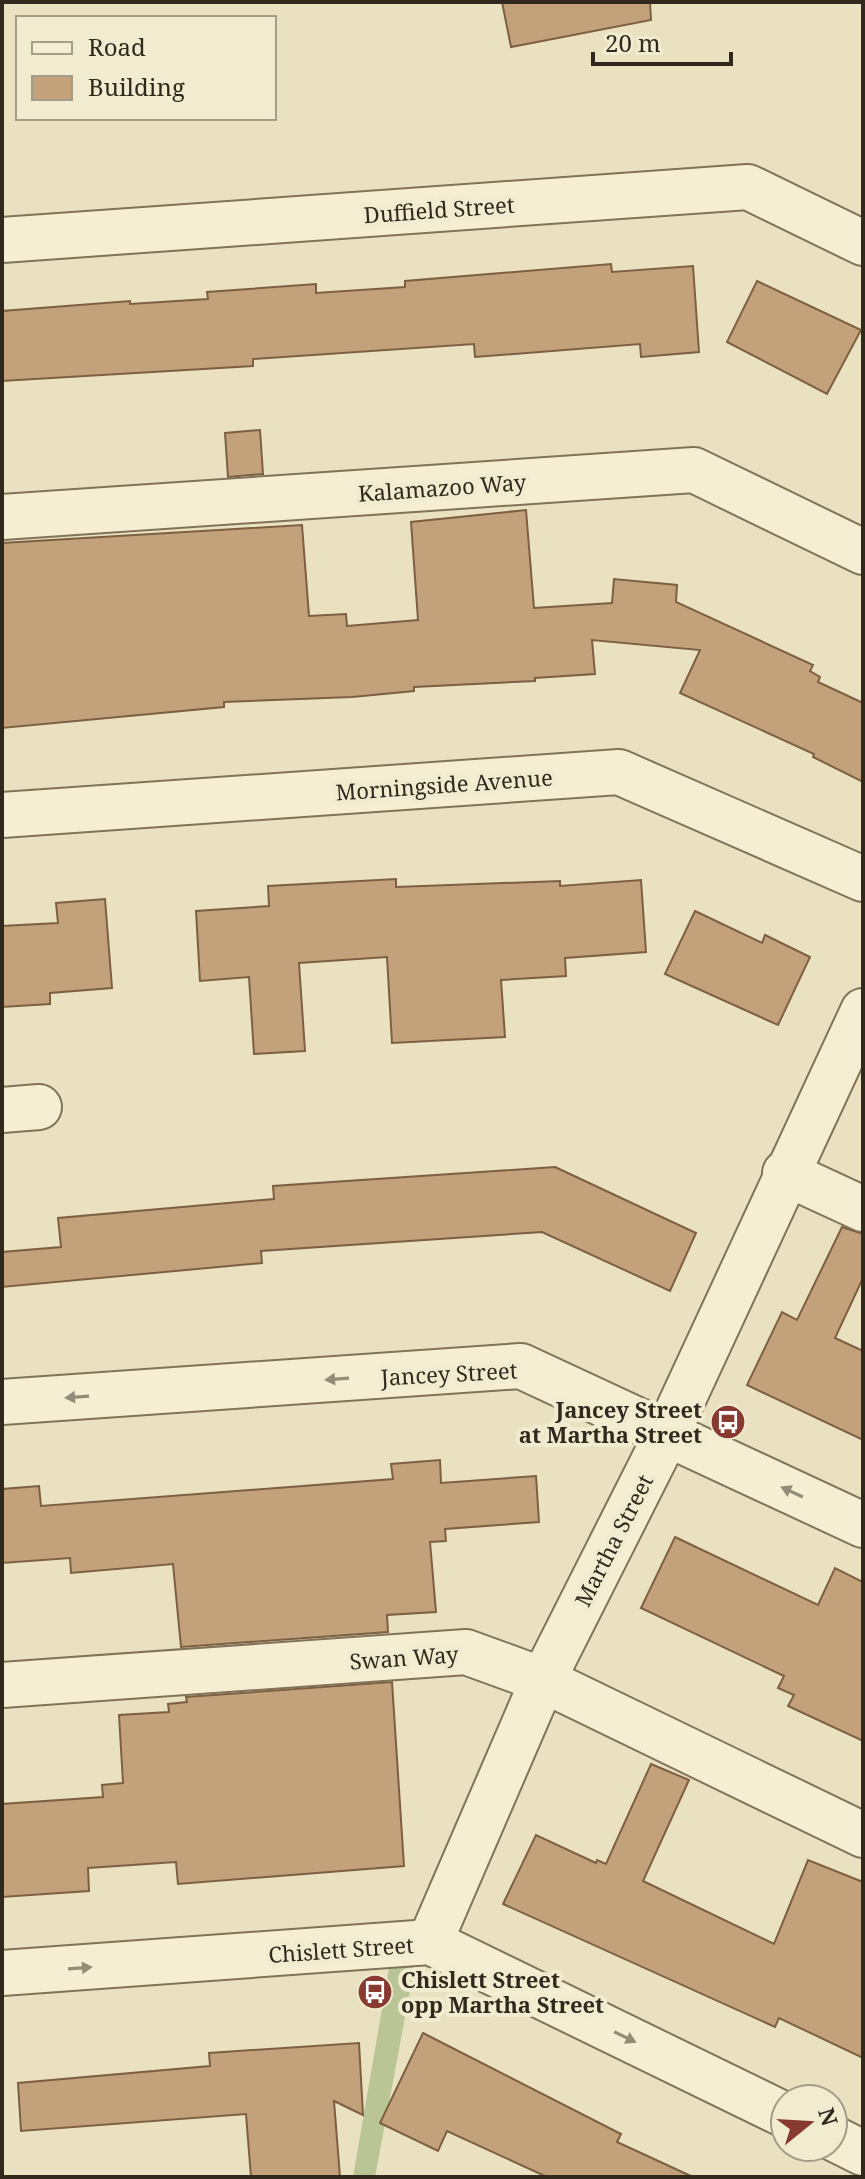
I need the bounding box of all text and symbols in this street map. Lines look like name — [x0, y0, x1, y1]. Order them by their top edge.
legend — [16, 16, 276, 120]
scale bar — [593, 16, 731, 66]
text: 20 m — [605, 26, 661, 59]
text: Road — [88, 30, 146, 63]
text: Building — [88, 70, 185, 103]
street label: Duffield Street — [363, 189, 516, 229]
street label: Kalamazoo Way — [357, 466, 528, 508]
street label: Morningside Avenue — [334, 761, 554, 807]
street label: Jancey Street — [379, 1354, 518, 1392]
one-way arrow — [324, 1373, 349, 1386]
one-way arrow — [64, 1391, 89, 1404]
place label: Jancey Street at Martha Street — [519, 1394, 702, 1449]
bus stop icon: Jancey Street at Martha Street — [709, 1403, 747, 1441]
street label: Martha Street — [567, 1469, 659, 1611]
one-way arrow — [781, 1485, 804, 1499]
street label: Swan Way — [349, 1638, 460, 1676]
street label: Chislett Street — [267, 1929, 415, 1969]
one-way arrow — [68, 1961, 93, 1974]
place label: Chislett Street opp Martha Street — [401, 1964, 604, 2019]
bus stop icon: Chislett Street opp Martha Street — [356, 1973, 394, 2011]
one-way arrow — [613, 2030, 637, 2044]
north arrow — [769, 2083, 849, 2163]
text: N — [812, 2104, 846, 2129]

